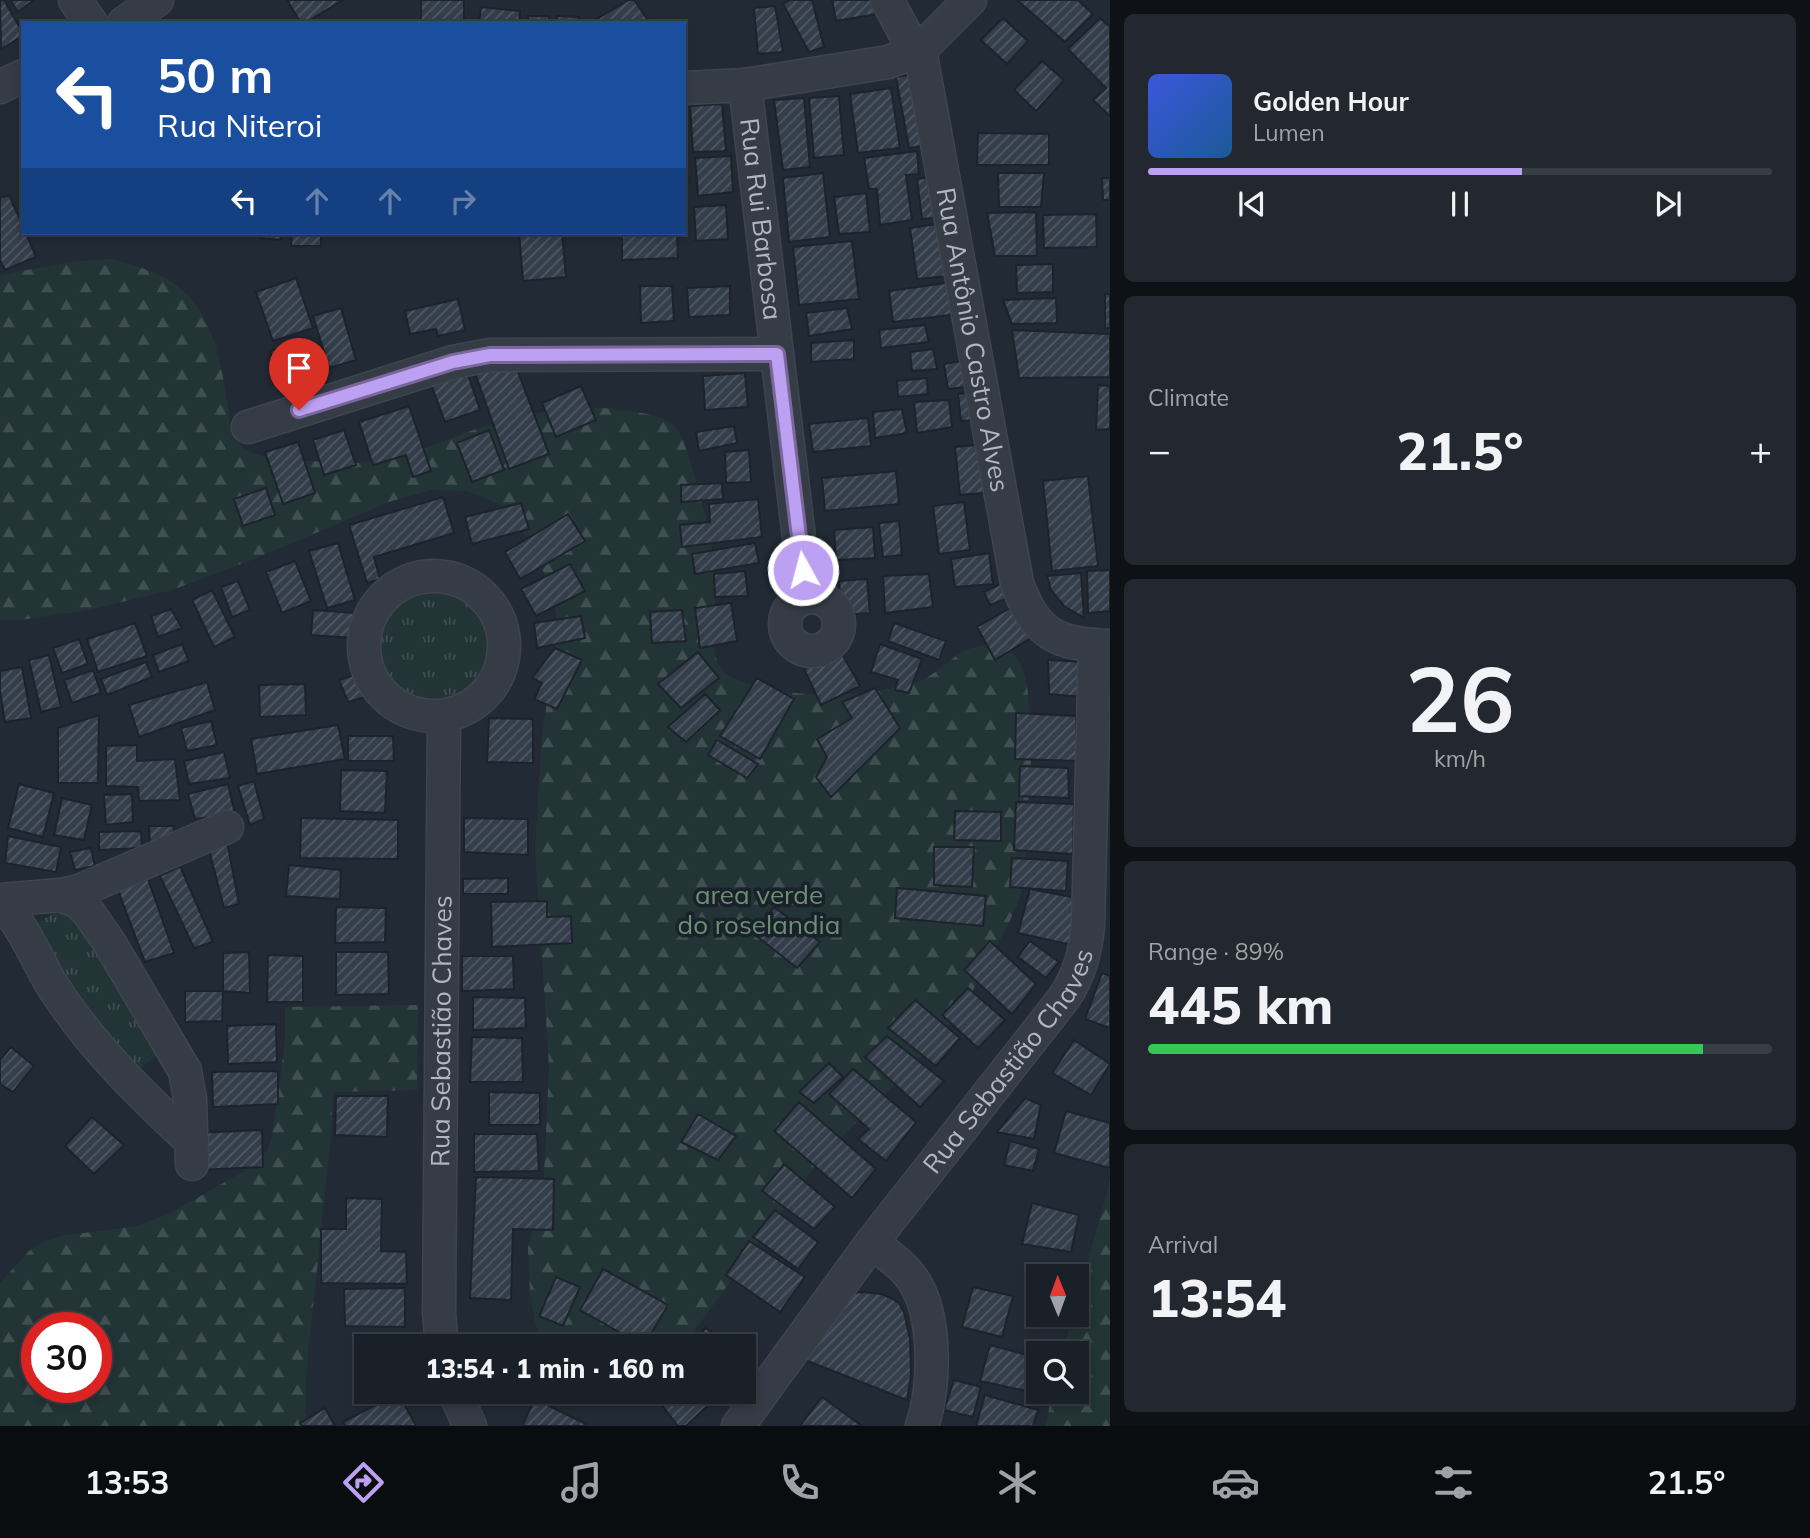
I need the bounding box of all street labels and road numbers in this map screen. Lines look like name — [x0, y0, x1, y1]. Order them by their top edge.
street label: Rua Rui Barbosa — [733, 116, 790, 322]
street label: Rua Antônio Castro Alves — [929, 185, 1017, 494]
street label: Rua Sebastião Chaves — [423, 895, 458, 1167]
street label: Rua Sebastião Chaves — [915, 945, 1100, 1180]

